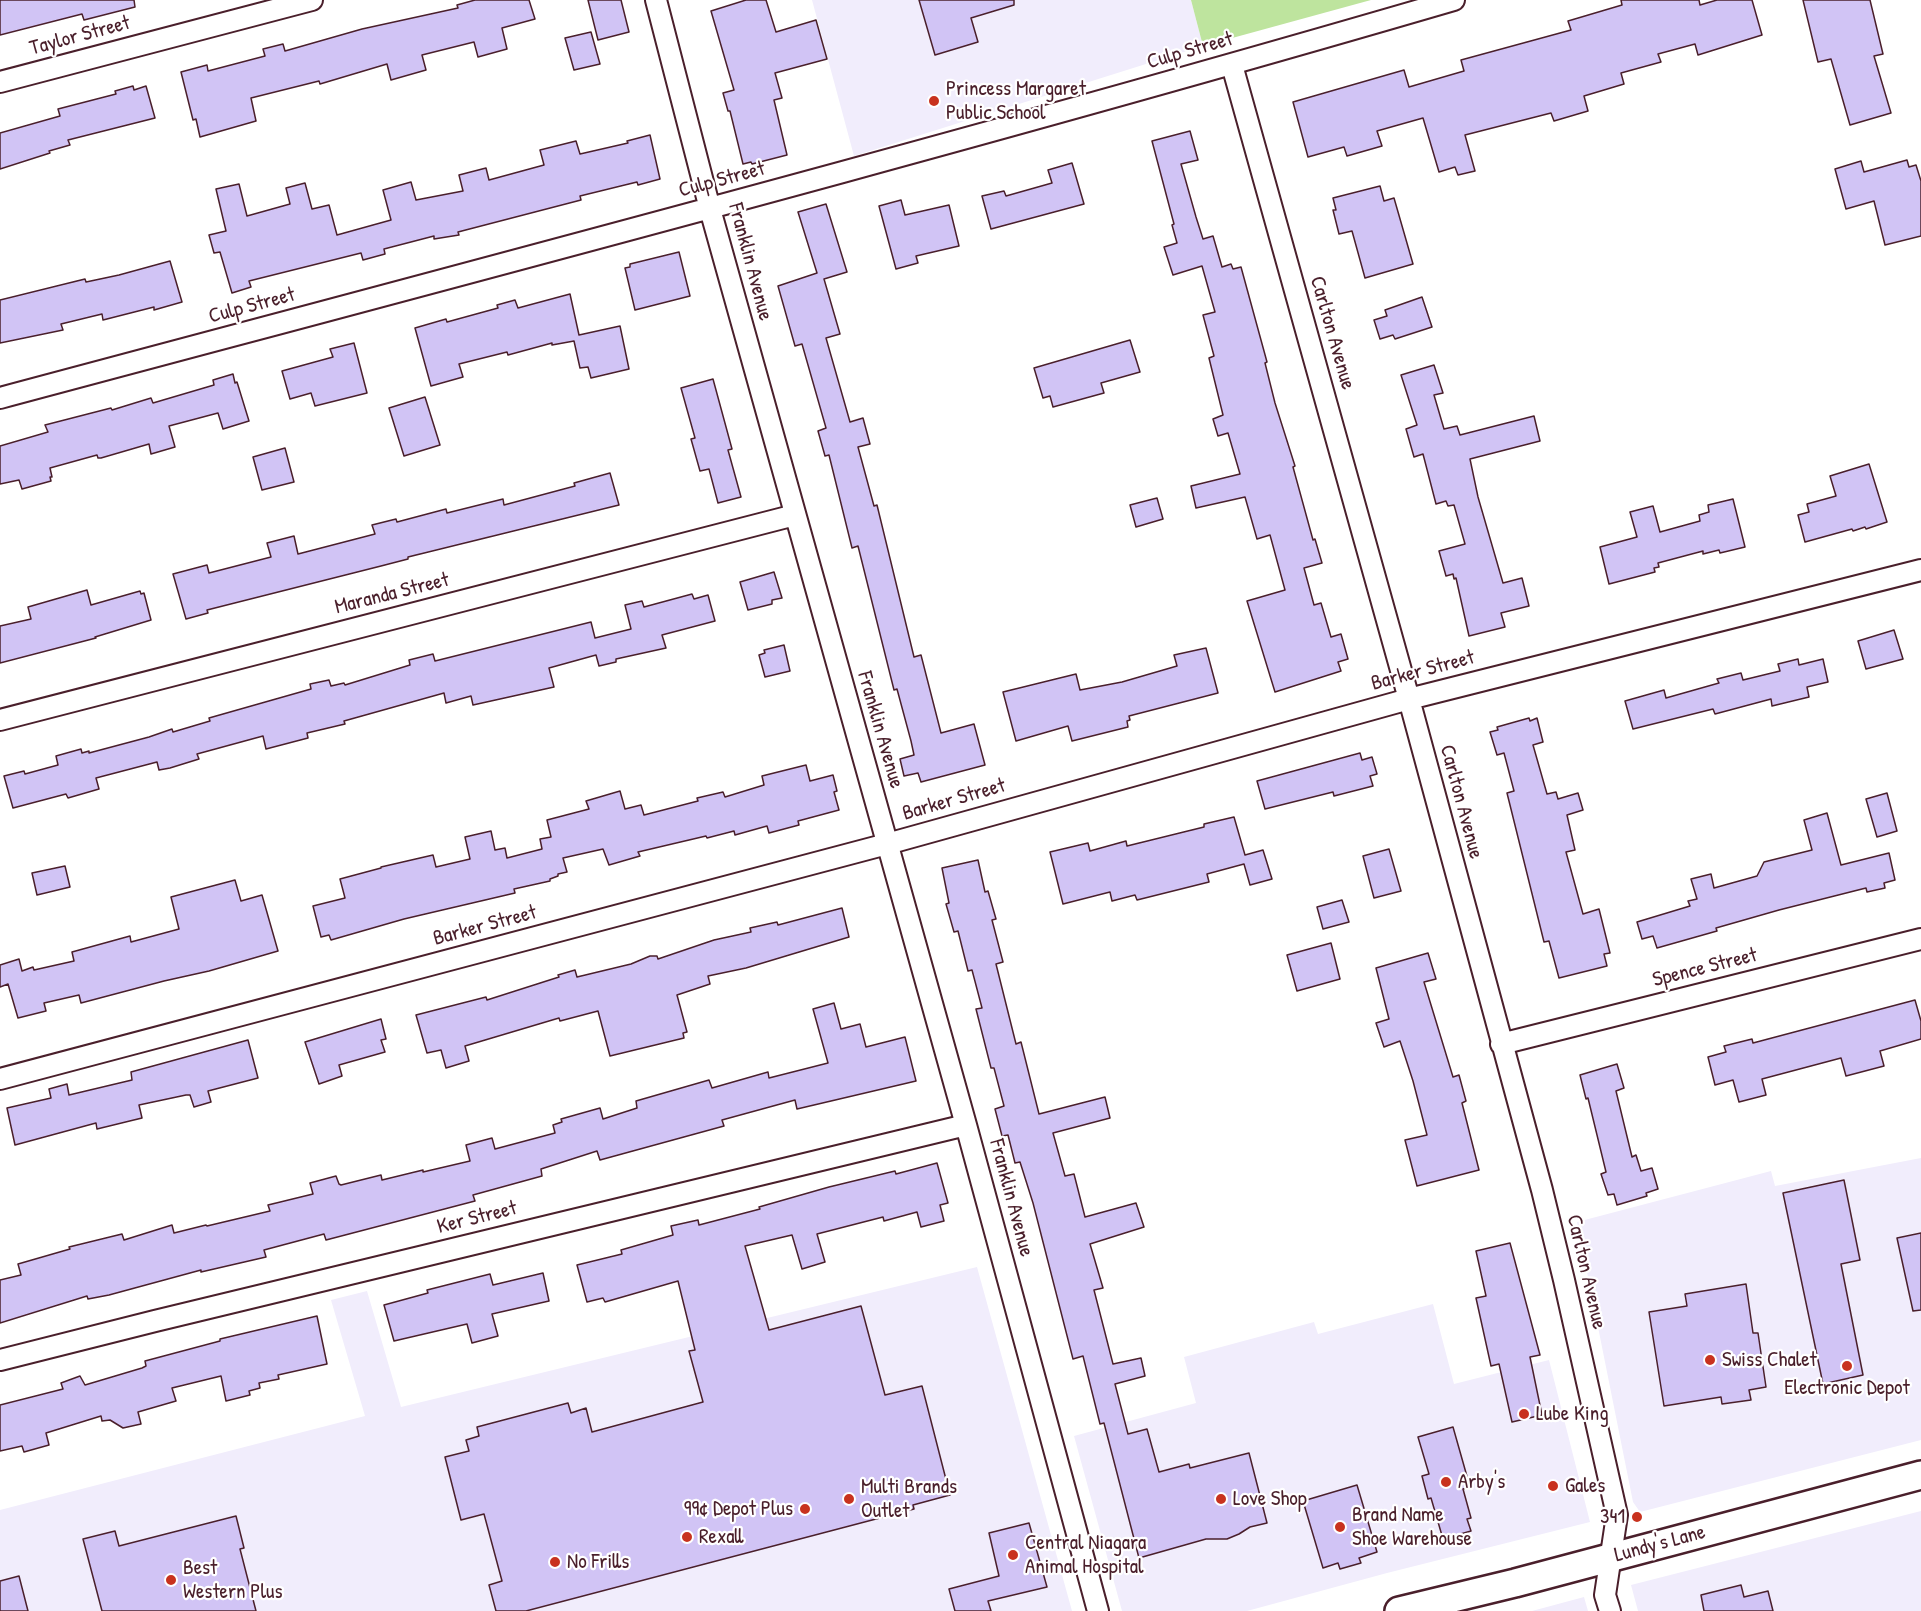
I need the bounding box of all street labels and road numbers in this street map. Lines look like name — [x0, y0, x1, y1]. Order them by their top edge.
street label: Taylor Street — [27, 11, 133, 61]
street label: Culp Street — [1144, 27, 1236, 75]
street label: Culp Street — [676, 156, 768, 204]
street label: Franklin Avenue — [722, 201, 778, 323]
street label: Carlton Avenue — [1304, 273, 1360, 393]
street label: Culp Street — [206, 282, 298, 330]
street label: Maranda Street — [332, 568, 452, 620]
street label: Barker Street — [1369, 645, 1477, 697]
street label: Franklin Avenue — [851, 669, 909, 791]
street label: Carlton Avenue — [1434, 742, 1488, 862]
street label: Barker Street — [900, 773, 1008, 827]
street label: Barker Street — [431, 900, 539, 952]
street label: Spence Street — [1650, 943, 1760, 993]
street label: Franklin Avenue — [983, 1137, 1039, 1259]
street label: Ker Street — [435, 1196, 519, 1240]
street label: Carlton Avenue — [1561, 1212, 1611, 1332]
street label: Lundy's Lane — [1612, 1520, 1708, 1568]

